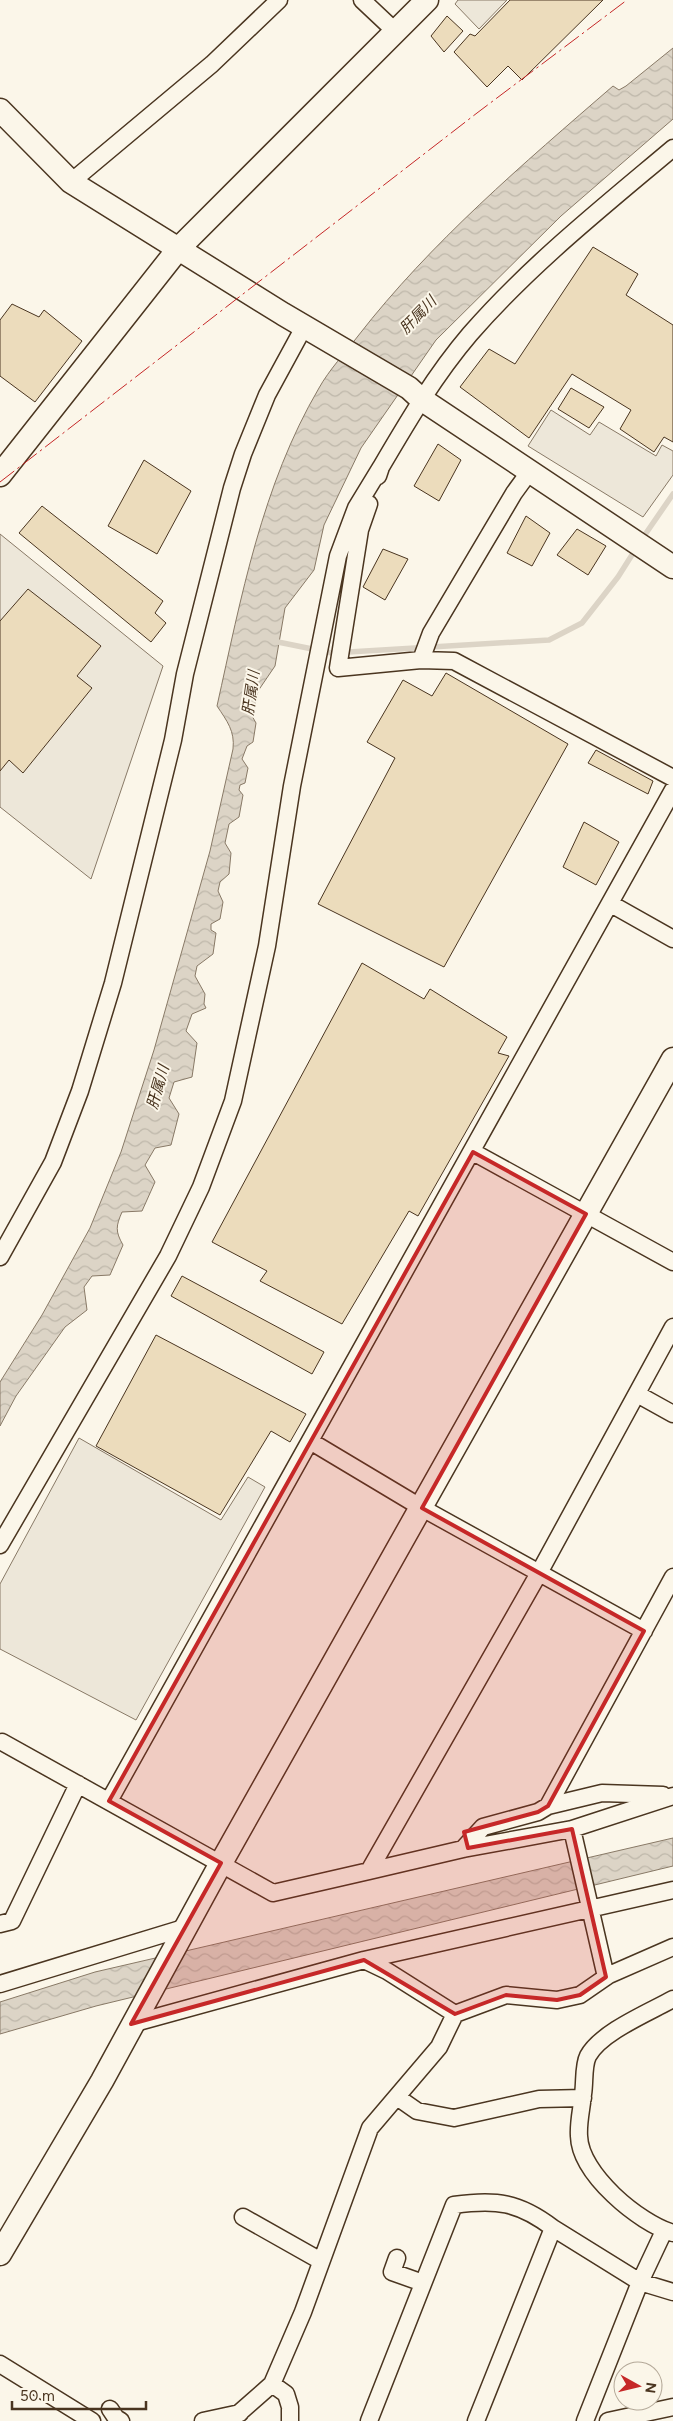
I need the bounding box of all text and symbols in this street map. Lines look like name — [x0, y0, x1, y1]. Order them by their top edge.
water label: 肝属川 — [396, 291, 441, 337]
water label: 肝属川 — [239, 667, 263, 717]
water label: 肝属川 — [143, 1061, 173, 1111]
north arrow — [613, 2361, 663, 2411]
scale bar — [12, 2378, 146, 2410]
text: N — [641, 2381, 660, 2394]
text: 50 m — [20, 2387, 55, 2405]

